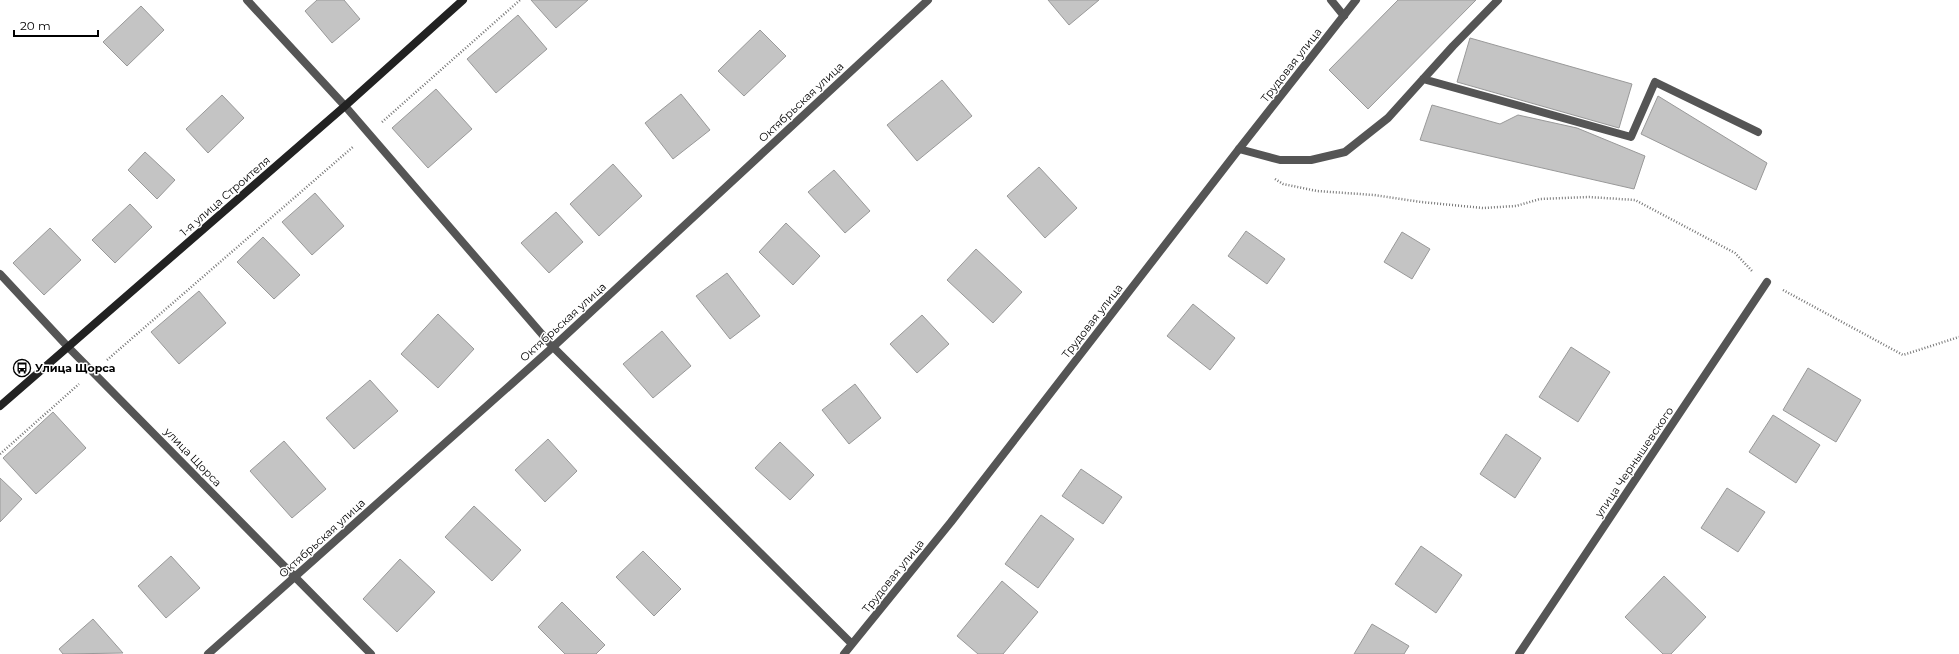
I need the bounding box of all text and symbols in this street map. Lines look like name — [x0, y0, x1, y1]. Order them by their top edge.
scale bar — [14, 12, 98, 38]
text: 20 m — [20, 18, 51, 33]
street label: Трудовая улица — [1258, 25, 1324, 105]
street label: Октябрьская улица — [756, 59, 846, 145]
street label: 1-я улица Строителя — [177, 153, 273, 239]
street label: Октябрьская улица — [517, 280, 609, 364]
street label: Трудовая улица — [1059, 281, 1125, 361]
bus stop icon: Улица Щорса — [12, 358, 32, 378]
place label: Улица Щорса — [35, 361, 115, 375]
street label: улица Чернышевского — [1591, 404, 1676, 521]
street label: улица Щорса — [161, 424, 225, 489]
street label: Октябрьская улица — [276, 496, 368, 580]
street label: Трудовая улица — [859, 536, 927, 616]

